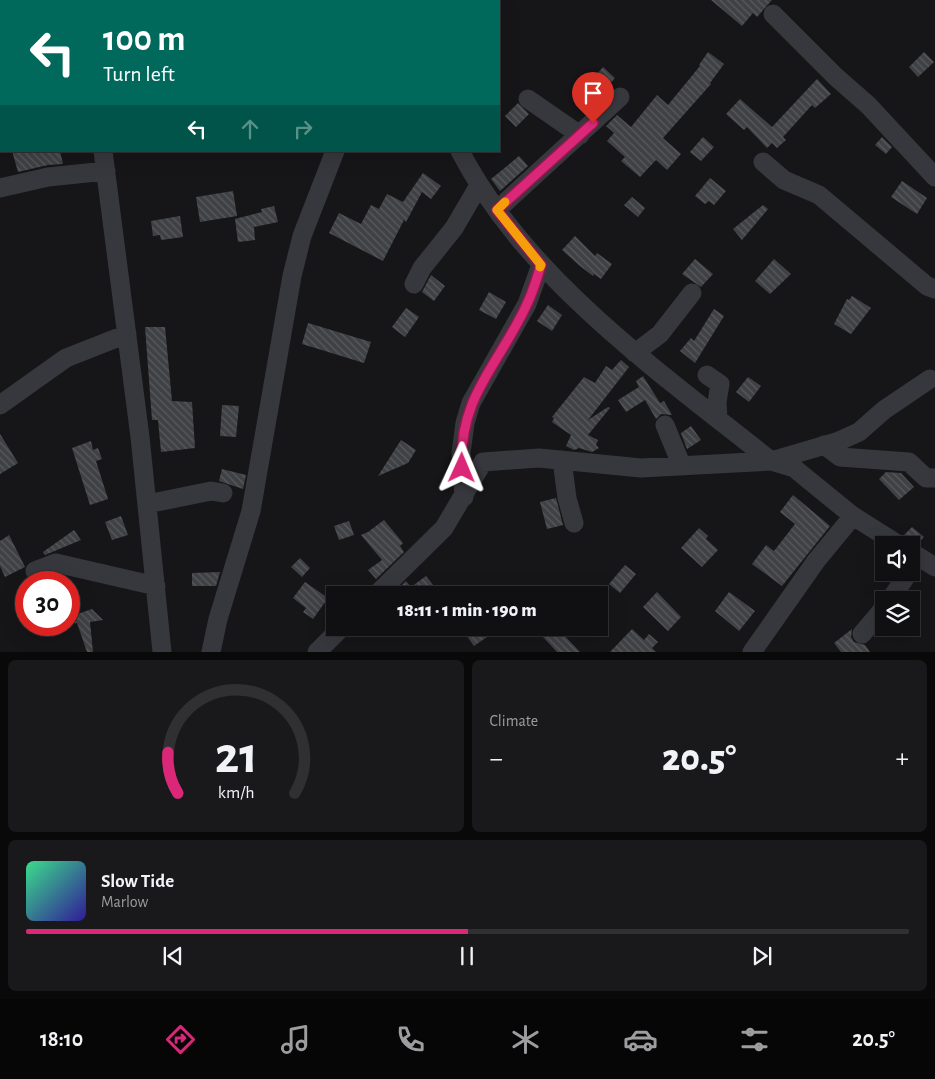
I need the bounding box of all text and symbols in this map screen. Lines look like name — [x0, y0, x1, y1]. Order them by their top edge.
icon: left — [20, 20, 85, 85]
text: 100 m — [103, 22, 186, 57]
text: Turn left — [103, 63, 175, 85]
pin — [572, 72, 614, 123]
icon: arrive — [579, 79, 607, 107]
icon: left — [183, 115, 211, 143]
icon: ahead — [236, 115, 264, 143]
icon: right — [289, 115, 317, 143]
position arrow — [435, 441, 487, 493]
map controls — [875, 536, 920, 636]
button: sound — [875, 536, 920, 581]
speed limit sign: 30 — [15, 571, 80, 636]
button: layers — [875, 591, 920, 636]
text: 18:11 · 1 min · 190 m — [397, 601, 537, 620]
text: Climate — [490, 713, 538, 729]
text: 21 — [214, 730, 257, 782]
text: 20.5° — [662, 740, 736, 778]
text: − — [490, 745, 503, 773]
text: + — [896, 745, 909, 773]
text: km/h — [217, 784, 254, 802]
text: Slow Tide — [101, 872, 174, 891]
text: Marlow — [101, 894, 148, 910]
icon: previous — [159, 942, 187, 970]
icon: pause — [453, 942, 481, 970]
icon: next — [748, 942, 776, 970]
icon: directions — [163, 1022, 198, 1057]
icon: music — [278, 1022, 313, 1057]
icon: phone — [393, 1022, 428, 1057]
icon: climate — [508, 1022, 543, 1057]
icon: car — [623, 1022, 658, 1057]
icon: filters — [737, 1022, 772, 1057]
text: 18:10 — [40, 1028, 83, 1050]
text: 20.5° — [852, 1028, 895, 1050]

